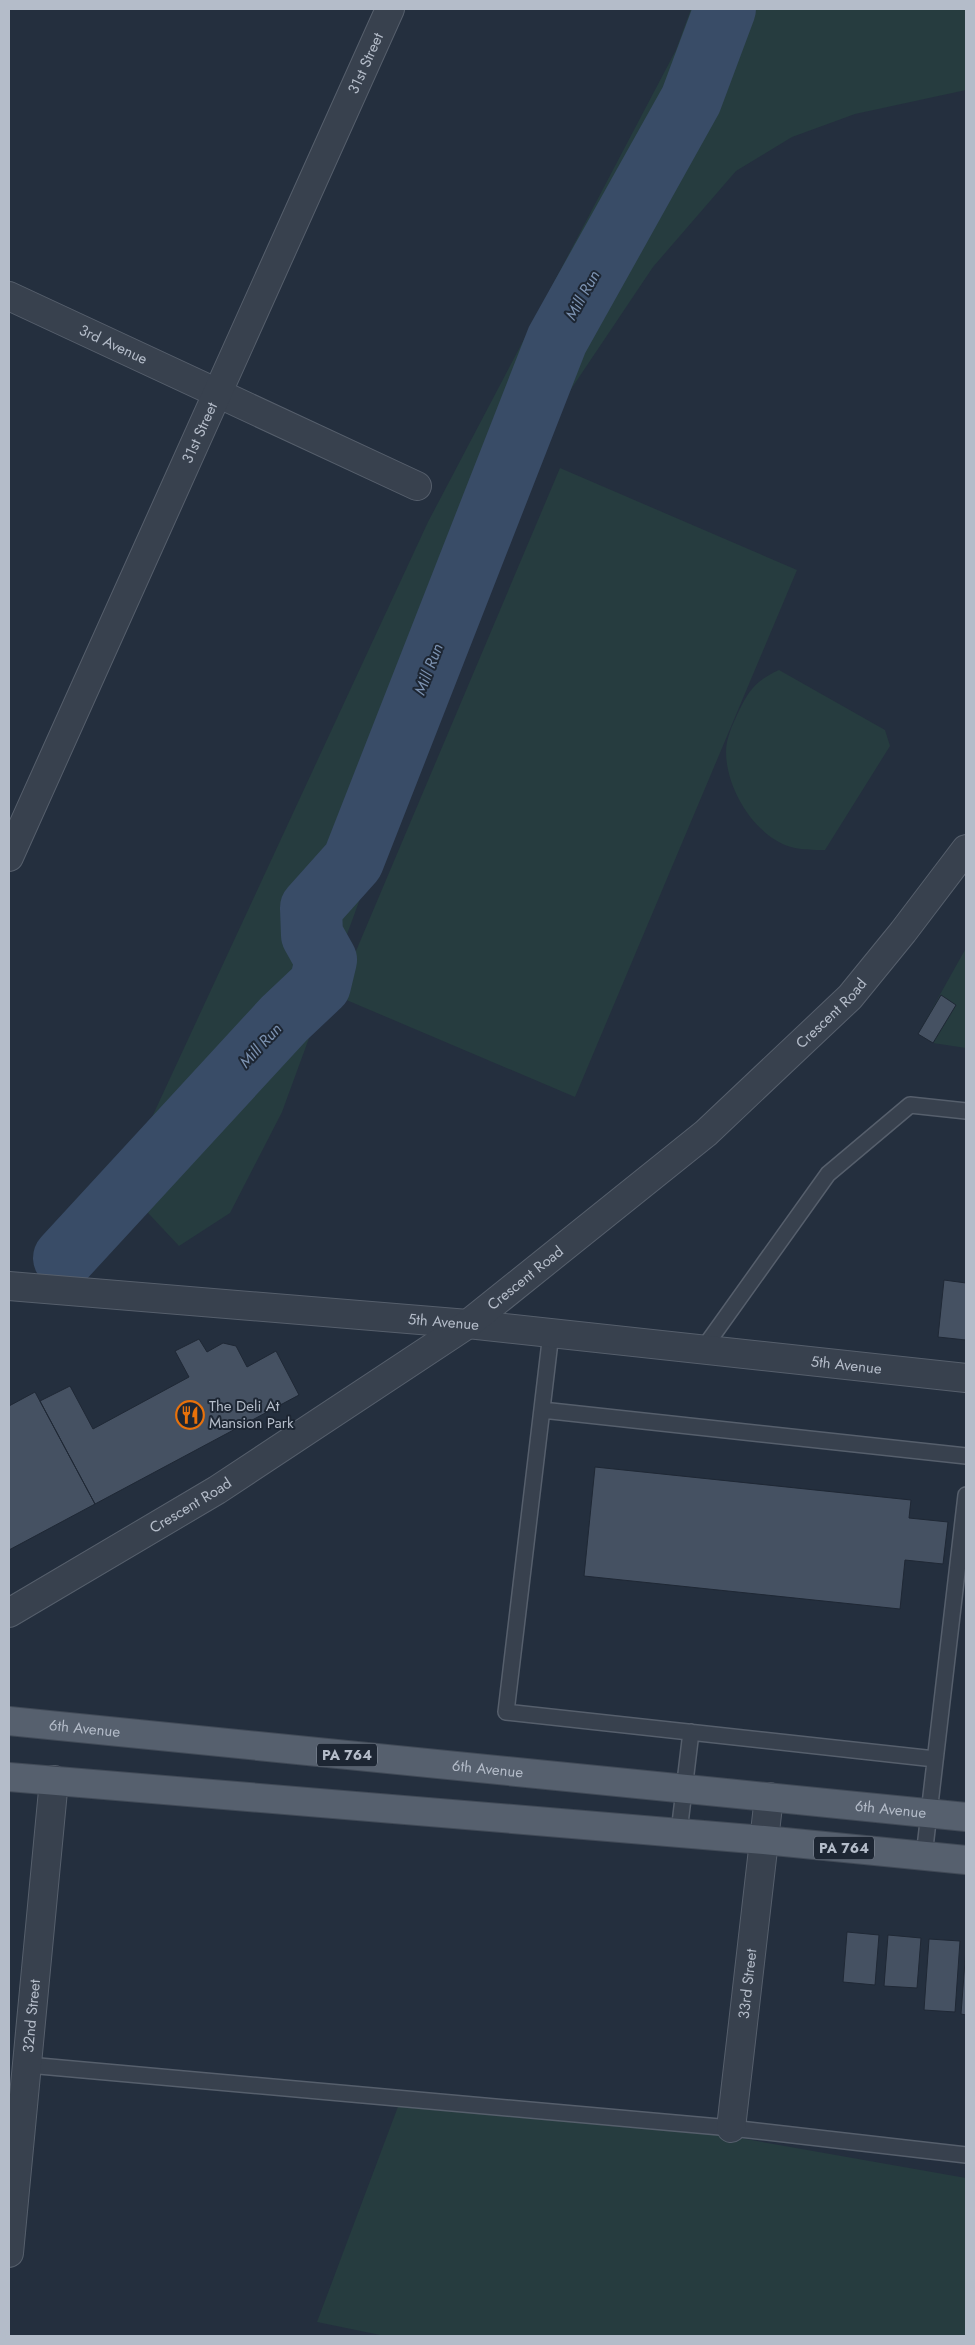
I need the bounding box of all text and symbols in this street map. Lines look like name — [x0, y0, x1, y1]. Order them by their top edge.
street label: 31st Street — [342, 29, 389, 98]
water label: Mill Run — [559, 266, 605, 324]
street label: 3rd Avenue — [75, 319, 151, 370]
street label: 31st Street — [176, 398, 223, 467]
water label: Mill Run — [408, 640, 449, 698]
street label: Crescent Road — [791, 974, 872, 1054]
water label: Mill Run — [234, 1018, 287, 1073]
street label: Crescent Road — [482, 1241, 568, 1316]
street label: 5th Avenue — [407, 1308, 480, 1336]
street label: 5th Avenue — [810, 1350, 883, 1380]
place label: The Deli At Mansion Park — [209, 1395, 294, 1434]
restaurant icon: The Deli At Mansion Park — [175, 1400, 205, 1430]
street label: Crescent Road — [145, 1472, 236, 1539]
street label: 6th Avenue — [48, 1714, 122, 1743]
road number: PA 764 — [317, 1744, 377, 1766]
street label: 6th Avenue — [451, 1754, 525, 1784]
street label: 6th Avenue — [854, 1795, 927, 1824]
road number: PA 764 — [814, 1836, 874, 1860]
street label: 33rd Street — [733, 1947, 763, 2020]
street label: 32nd Street — [17, 1978, 46, 2054]

